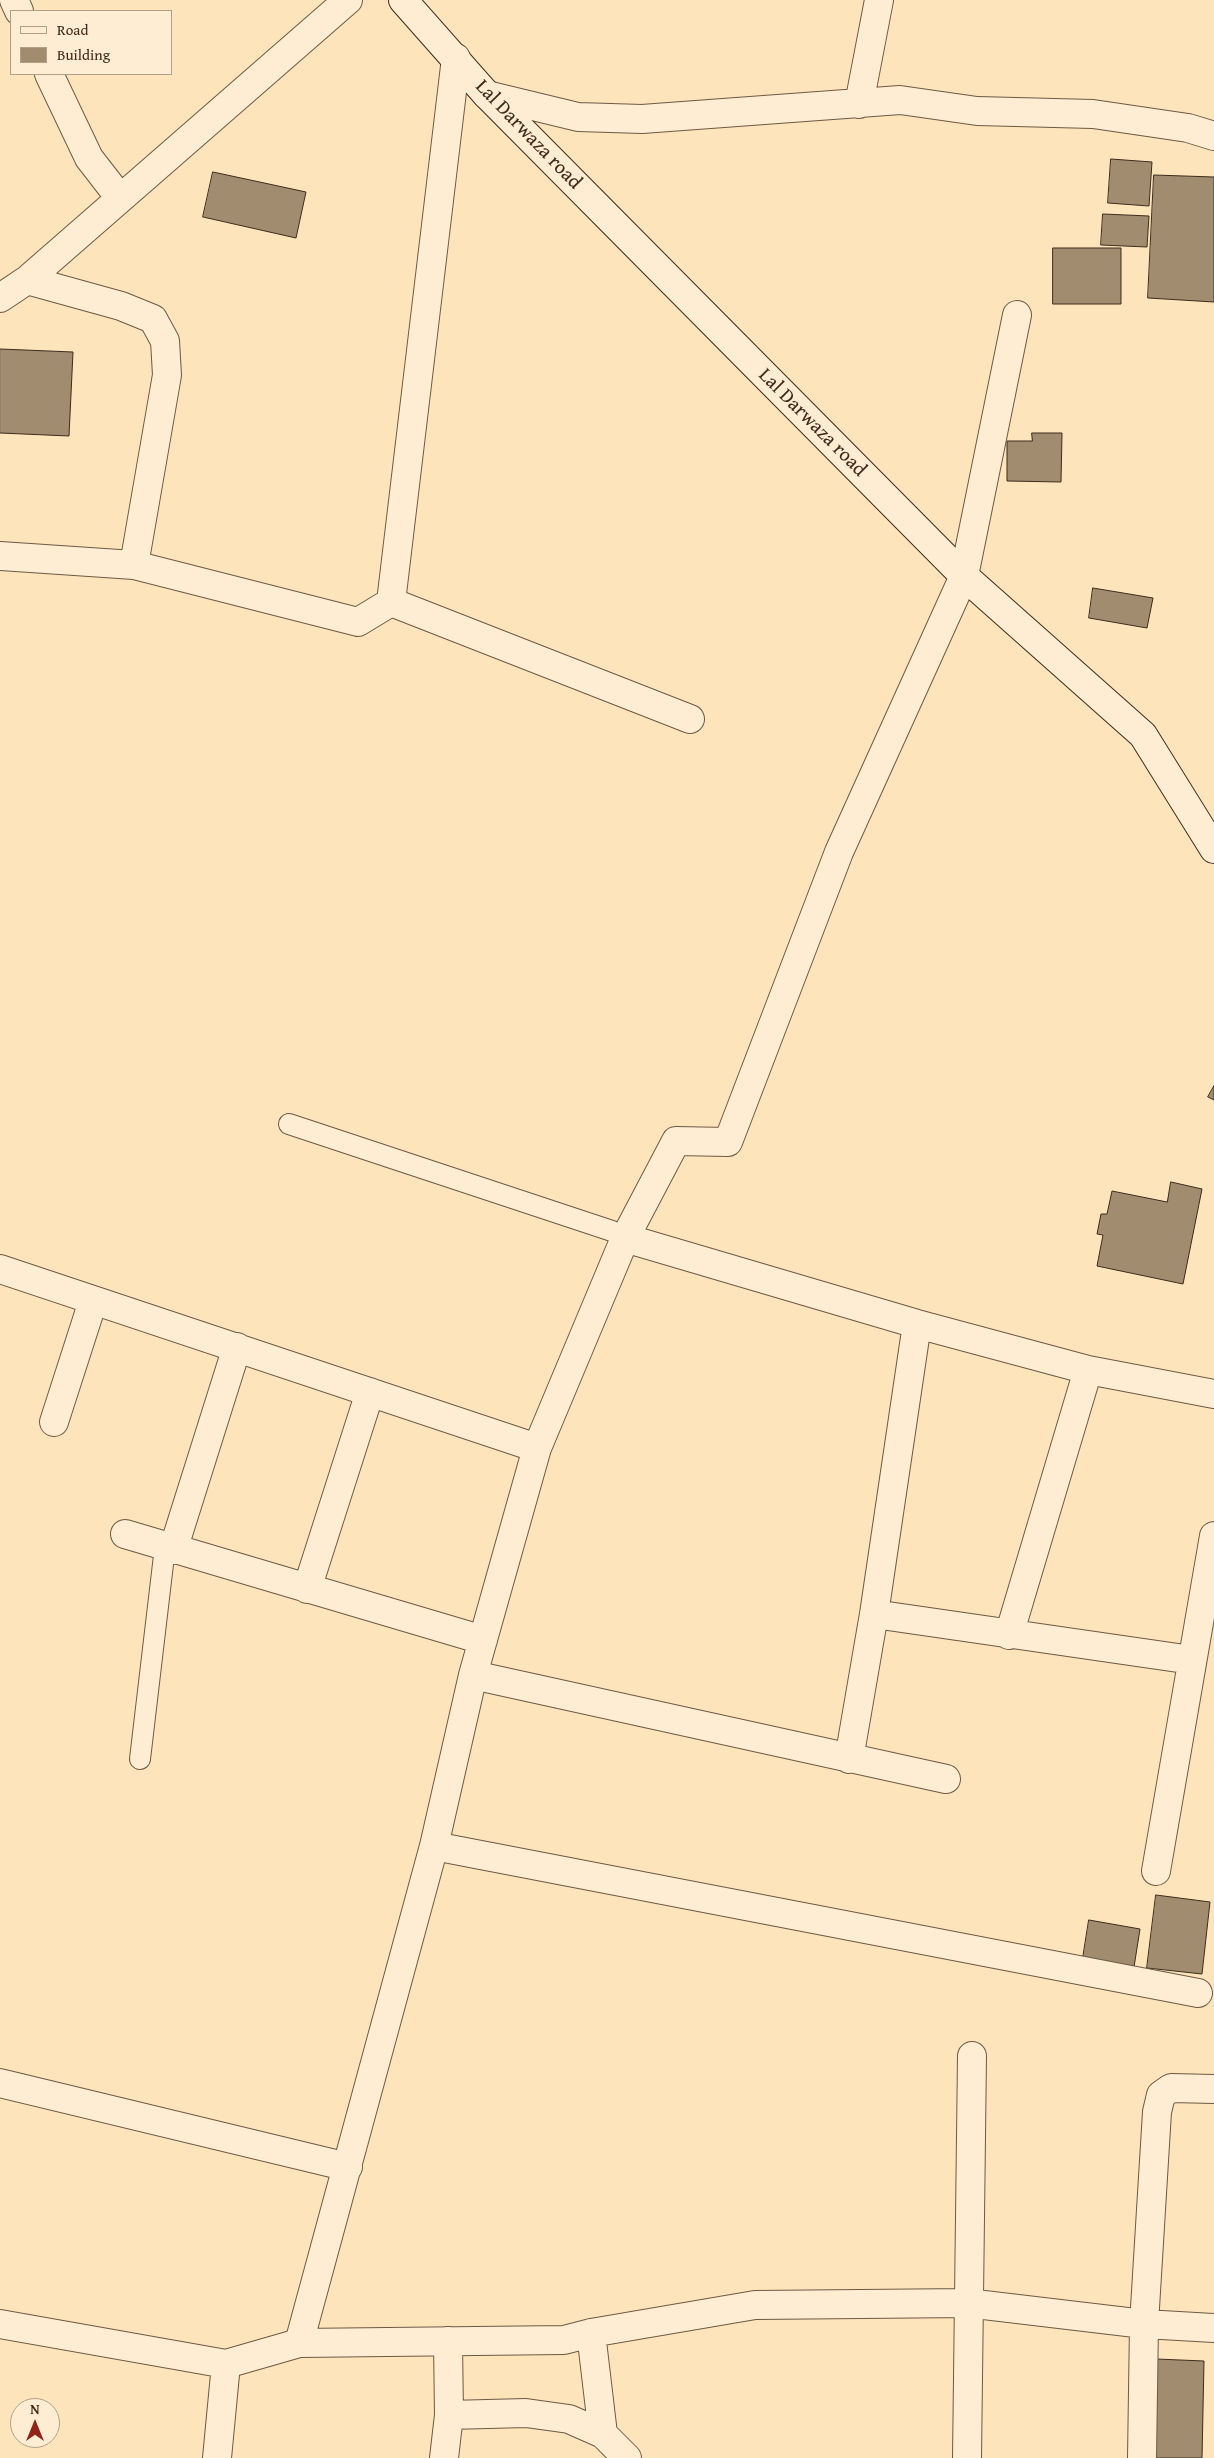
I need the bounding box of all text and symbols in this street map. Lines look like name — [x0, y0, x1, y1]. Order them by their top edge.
legend — [10, 10, 172, 75]
text: Road — [57, 19, 88, 40]
text: Building — [57, 44, 110, 65]
street label: Lal Darwaza road — [470, 75, 586, 195]
street label: Lal Darwaza road — [753, 364, 871, 482]
north arrow — [10, 2398, 60, 2448]
text: N — [30, 2399, 40, 2419]

